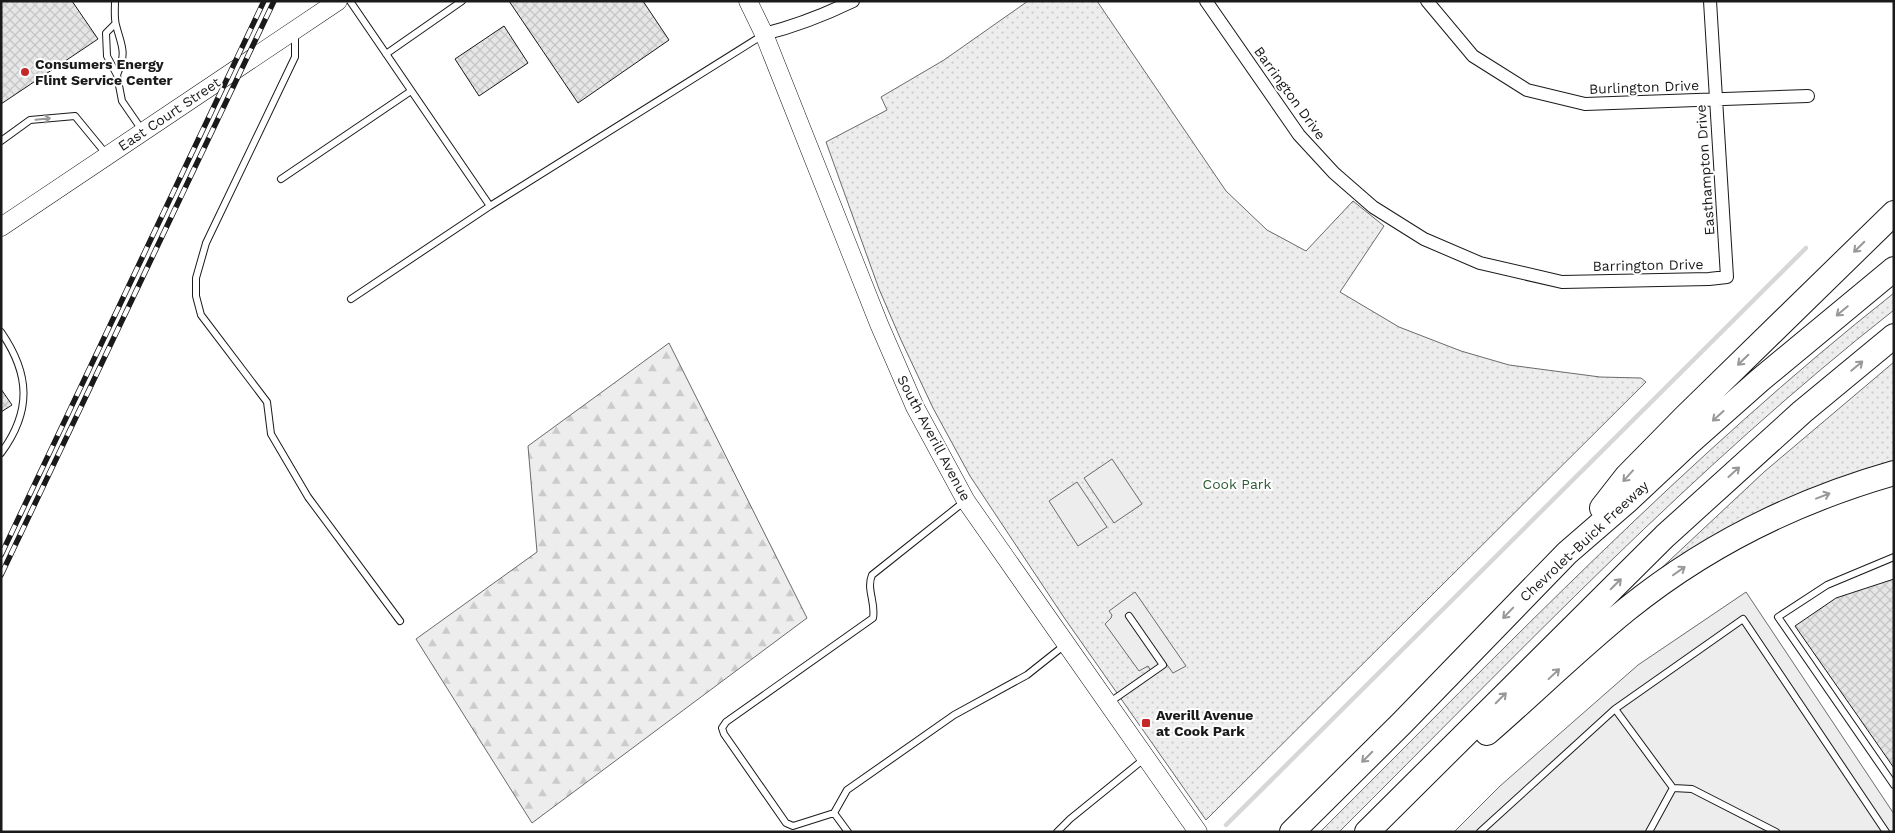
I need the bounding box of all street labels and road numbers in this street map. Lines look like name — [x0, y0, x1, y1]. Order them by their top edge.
street label: Barrington Drive — [1251, 43, 1329, 143]
street label: East Court Street — [115, 74, 223, 154]
street label: Burlington Drive — [1589, 77, 1699, 97]
street label: Easthampton Drive — [1692, 104, 1718, 236]
street label: Barrington Drive — [1592, 256, 1704, 274]
street label: South Averill Avenue — [894, 372, 974, 504]
street label: Chevrolet-Buick Freeway — [1516, 477, 1652, 605]

